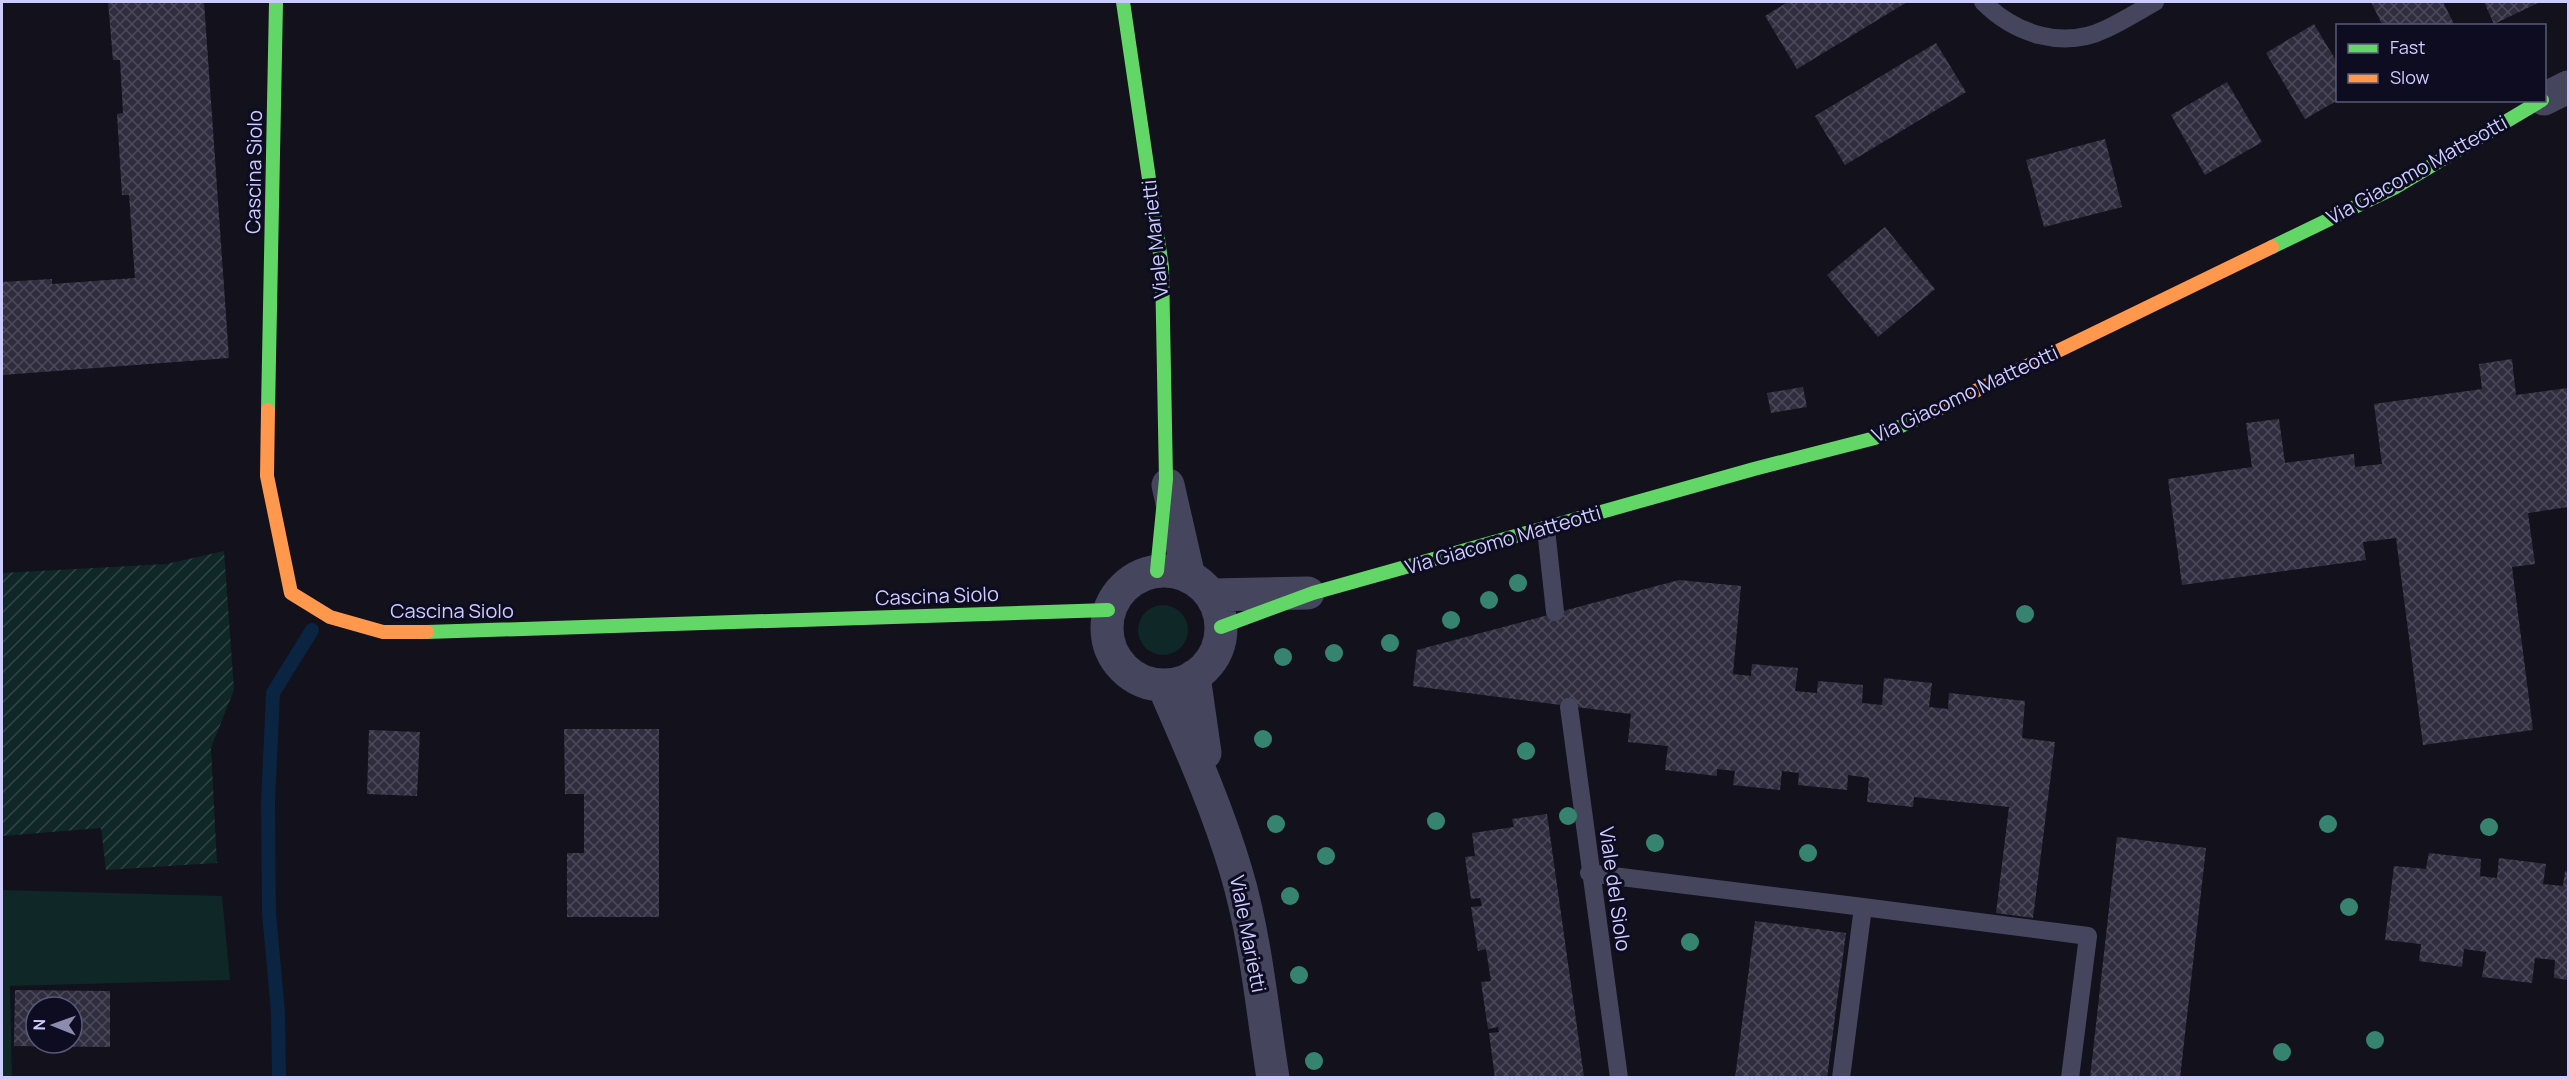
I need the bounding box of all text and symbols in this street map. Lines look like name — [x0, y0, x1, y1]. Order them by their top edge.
legend — [2336, 24, 2546, 102]
text: Fast — [2390, 35, 2425, 59]
text: Slow — [2390, 65, 2430, 89]
street label: Via Giacomo Matteotti — [2322, 109, 2512, 230]
street label: Cascina Siolo — [239, 110, 268, 234]
street label: Viale Marietti — [1135, 179, 1174, 300]
street label: Via Giacomo Matteotti — [1867, 339, 2062, 449]
street label: Via Giacomo Matteotti — [1402, 499, 1604, 580]
street label: Cascina Siolo — [875, 580, 999, 611]
street label: Cascina Siolo — [390, 597, 514, 624]
street label: Viale del Siolo — [1593, 825, 1638, 953]
street label: Viale Marietti — [1224, 873, 1273, 995]
north arrow — [24, 995, 84, 1055]
text: N — [28, 1019, 50, 1031]

